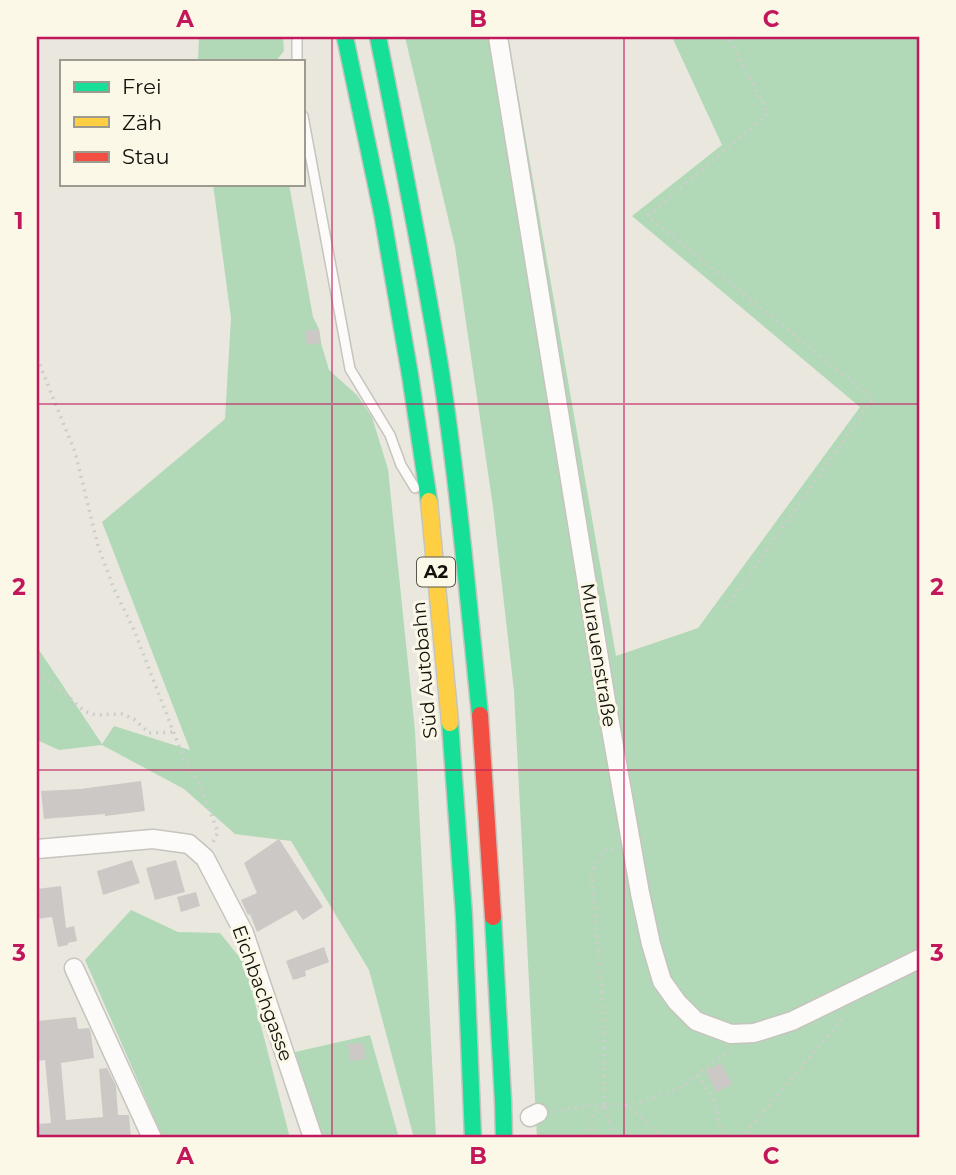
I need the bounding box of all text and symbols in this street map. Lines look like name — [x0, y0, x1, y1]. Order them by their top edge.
text: A — [175, 5, 194, 33]
text: B — [469, 5, 487, 33]
text: C — [763, 5, 780, 33]
legend — [60, 60, 304, 186]
text: Frei — [122, 74, 162, 99]
text: Zäh — [122, 110, 162, 135]
text: Stau — [122, 144, 170, 169]
text: 1 — [14, 207, 24, 235]
text: 1 — [932, 207, 942, 235]
road number: A2 — [417, 558, 455, 586]
text: 2 — [12, 573, 26, 601]
text: 2 — [930, 573, 944, 601]
street label: Murauenstraße — [576, 582, 621, 729]
street label: Süd Autobahn — [407, 600, 442, 739]
street label: Eichbachgasse — [227, 922, 298, 1064]
text: 3 — [11, 939, 26, 967]
text: 3 — [929, 939, 944, 967]
text: A — [175, 1142, 194, 1170]
text: B — [469, 1142, 487, 1170]
text: C — [763, 1142, 780, 1170]

